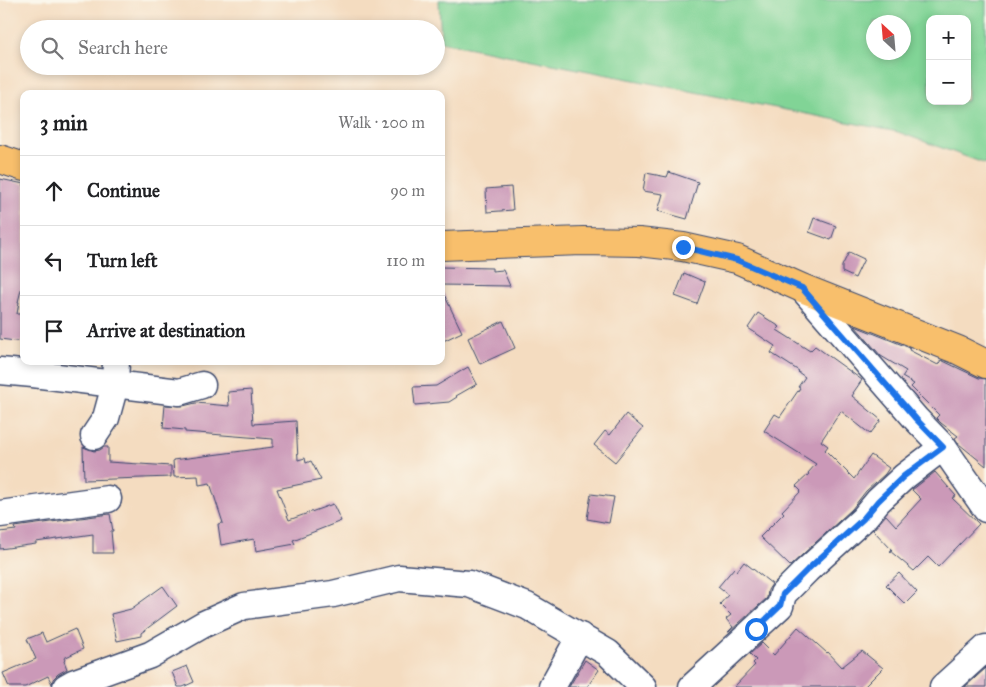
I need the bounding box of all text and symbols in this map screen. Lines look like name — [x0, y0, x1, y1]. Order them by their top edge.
north arrow — [866, 15, 911, 60]
map controls — [926, 15, 971, 105]
button: + — [926, 15, 971, 60]
search box — [20, 20, 445, 75]
icon: search — [38, 34, 66, 62]
text: Search here — [78, 36, 168, 59]
button: − — [926, 60, 971, 105]
text: 3 min — [40, 110, 88, 136]
text: Walk · 200 m — [338, 113, 425, 132]
icon: ahead — [40, 177, 68, 205]
text: Continue — [87, 179, 160, 202]
text: 90 m — [390, 181, 425, 200]
route end — [672, 236, 695, 259]
icon: left — [40, 247, 68, 275]
text: Turn left — [87, 249, 157, 272]
text: 110 m — [386, 251, 425, 270]
icon: arrive — [40, 317, 68, 345]
text: Arrive at destination — [87, 319, 245, 342]
route start — [745, 618, 768, 641]

